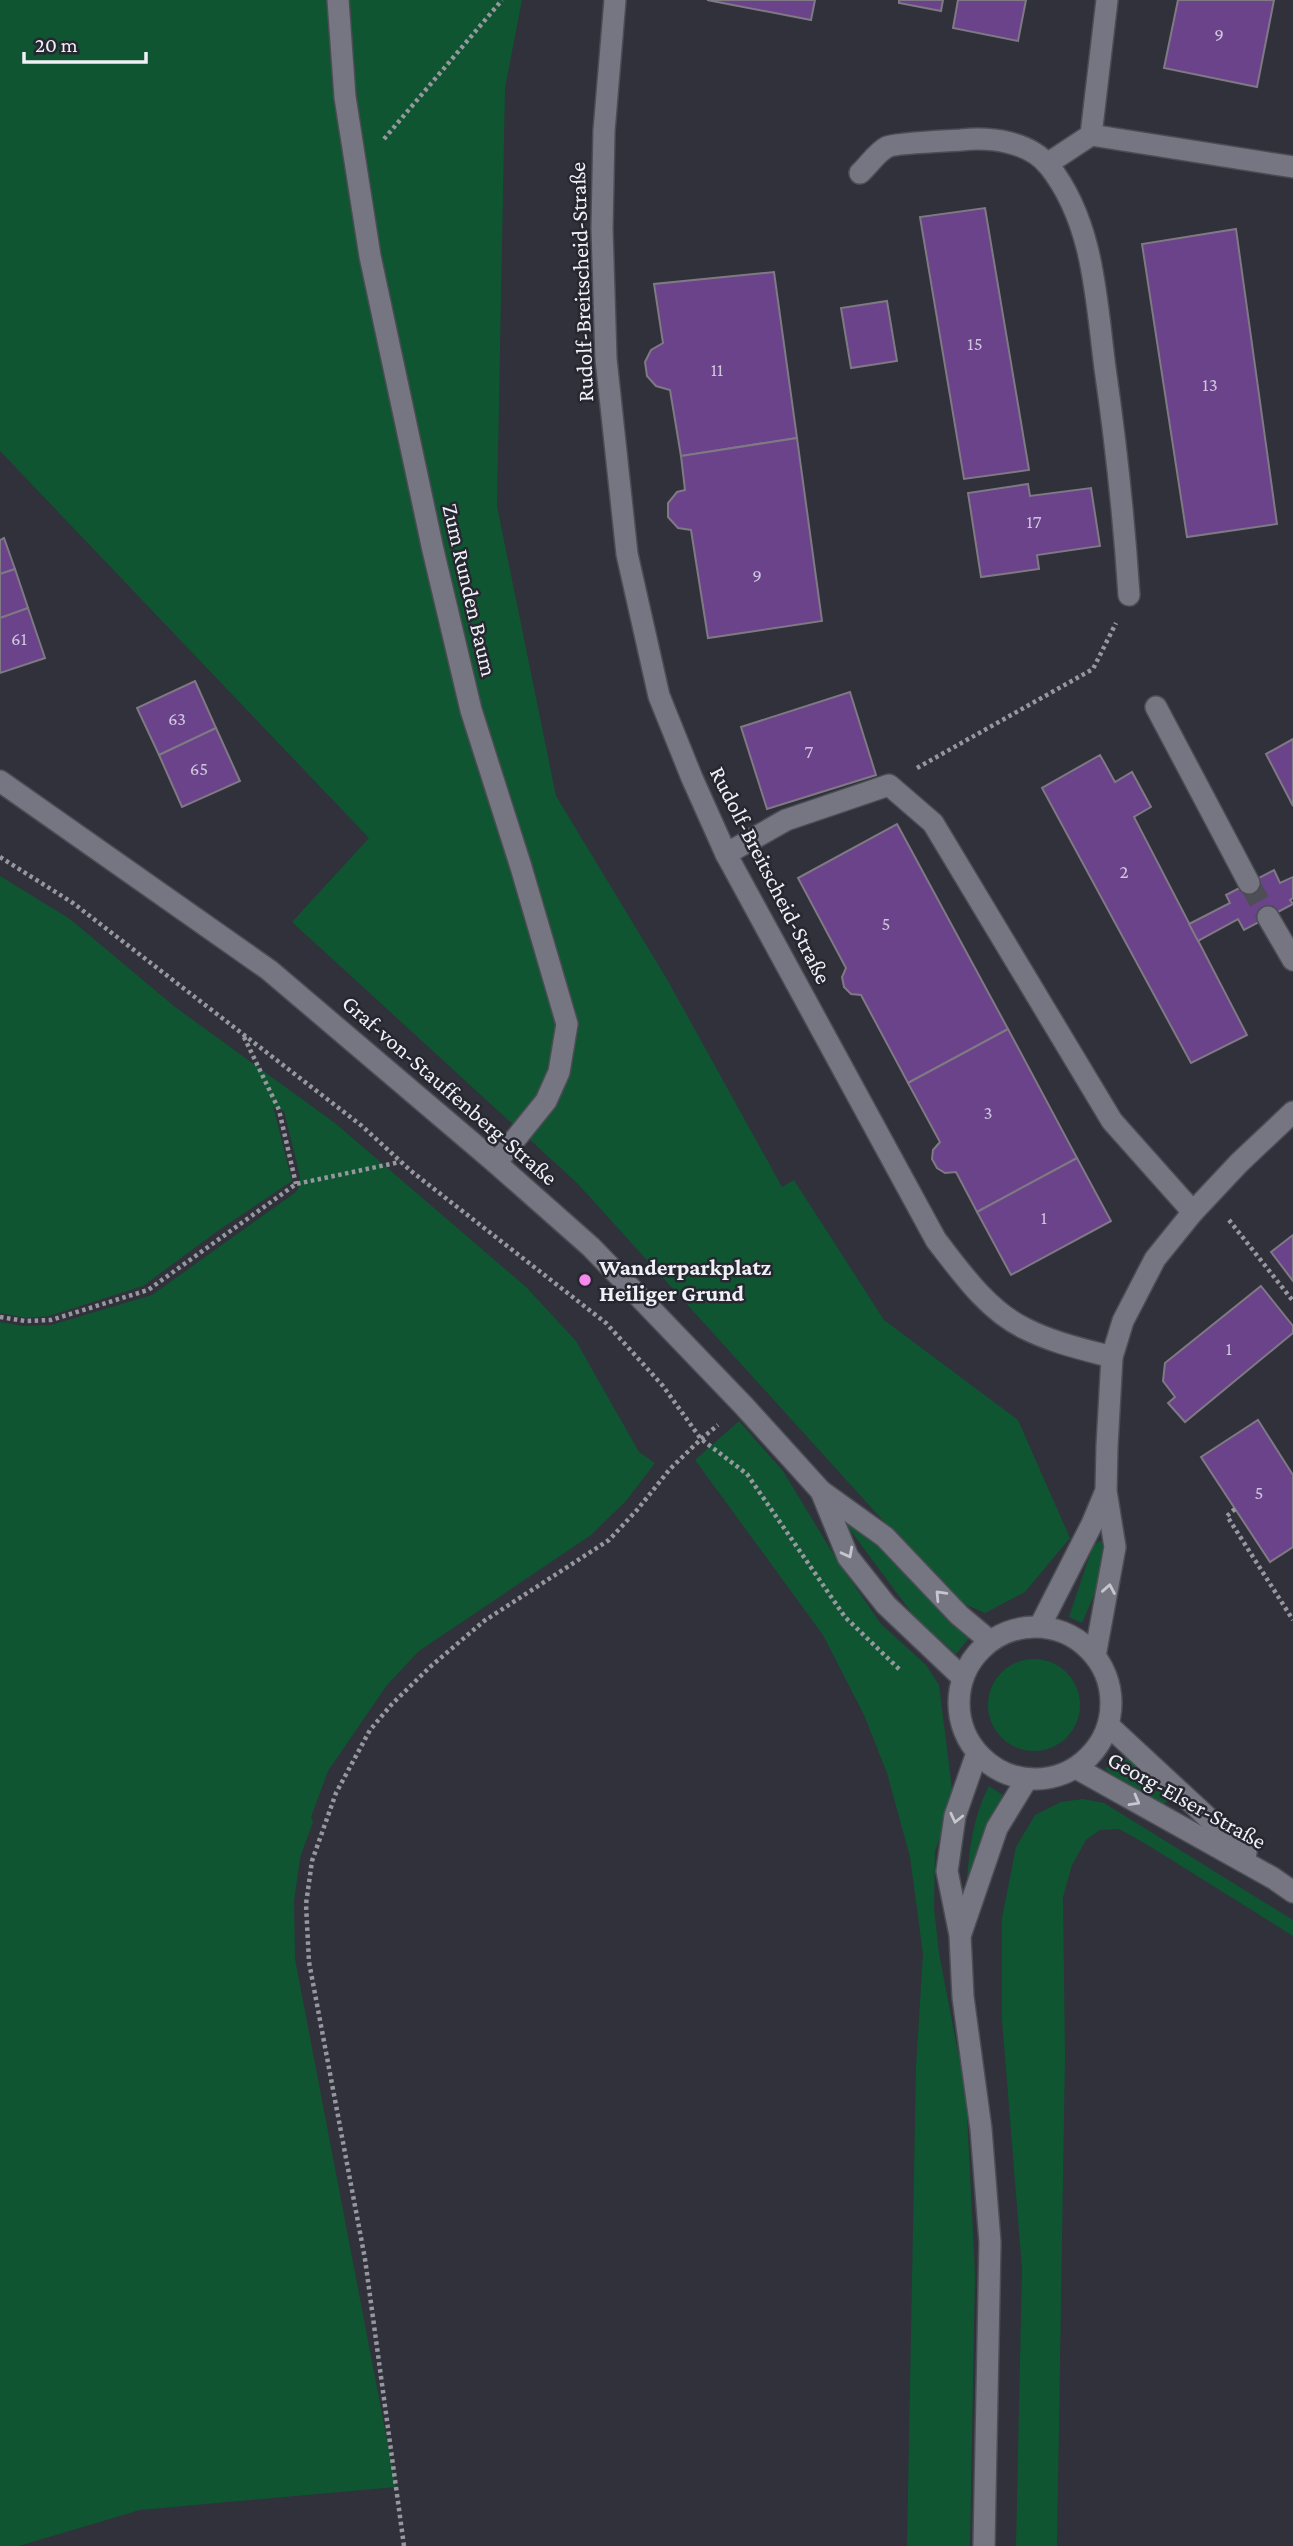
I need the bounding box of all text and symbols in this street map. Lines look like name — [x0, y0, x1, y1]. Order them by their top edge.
scale bar — [24, 21, 147, 65]
house number: 9 — [1214, 24, 1224, 45]
text: 20 m — [35, 33, 78, 57]
street label: Rudolf-Breitscheid-Straße — [564, 161, 598, 403]
house number: 15 — [967, 333, 983, 354]
house number: 11 — [711, 359, 723, 380]
house number: 13 — [1202, 374, 1218, 395]
street label: Zum Runden Baum — [437, 501, 503, 679]
house number: 17 — [1026, 511, 1042, 532]
house number: 9 — [752, 565, 762, 586]
house number: 61 — [11, 628, 27, 649]
house number: 63 — [168, 708, 186, 729]
house number: 7 — [805, 741, 814, 762]
house number: 65 — [190, 758, 208, 779]
street label: Rudolf-Breitscheid-Straße — [705, 762, 837, 988]
house number: 2 — [1119, 861, 1129, 882]
house number: 5 — [882, 913, 890, 934]
street label: Graf-von-Stauffenberg-Straße — [337, 990, 563, 1190]
house number: 3 — [983, 1102, 993, 1123]
house number: 1 — [1041, 1207, 1047, 1228]
place label: Wanderparkplatz Heiliger Grund — [598, 1254, 772, 1306]
marker: Wanderparkplatz Heiliger Grund — [577, 1272, 593, 1288]
house number: 1 — [1226, 1338, 1232, 1359]
house number: 5 — [1255, 1482, 1263, 1503]
one-way arrow — [840, 1546, 853, 1559]
one-way arrow — [1100, 1583, 1115, 1595]
one-way arrow — [935, 1590, 948, 1603]
street label: Georg-Elser-Straße — [1103, 1746, 1271, 1854]
one-way arrow — [1128, 1793, 1141, 1806]
one-way arrow — [950, 1812, 965, 1824]

